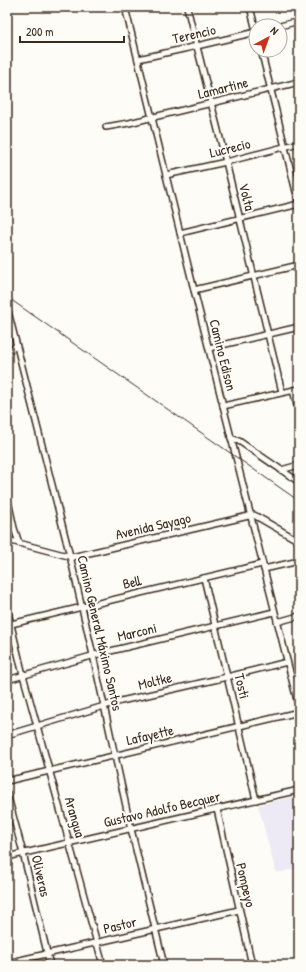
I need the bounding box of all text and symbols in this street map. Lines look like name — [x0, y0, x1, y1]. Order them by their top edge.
scale bar — [20, 18, 124, 44]
north arrow — [248, 18, 288, 58]
street label: Terencio — [170, 19, 218, 48]
text: 200 m — [26, 23, 53, 40]
text: N — [268, 23, 281, 38]
street label: Lamartine — [196, 72, 250, 103]
street label: Lucrecio — [207, 133, 253, 162]
street label: Volta — [235, 181, 260, 213]
street label: Camino Edison — [205, 317, 242, 393]
street label: Avenida Sayago — [113, 508, 193, 544]
street label: Camino General Máximo Santos — [73, 553, 128, 712]
street label: Bell — [121, 570, 144, 593]
street label: Marconi — [115, 618, 158, 645]
street label: Moltke — [136, 667, 174, 694]
street label: Tosti — [230, 671, 255, 700]
street label: Lafayette — [124, 720, 176, 750]
street label: Gustavo Adolfo Becquer — [102, 786, 223, 832]
street label: Arangua — [60, 794, 90, 840]
street label: Oliveras — [27, 853, 55, 899]
street label: Pompeyo — [231, 861, 261, 910]
street label: Pastor — [101, 911, 139, 938]

